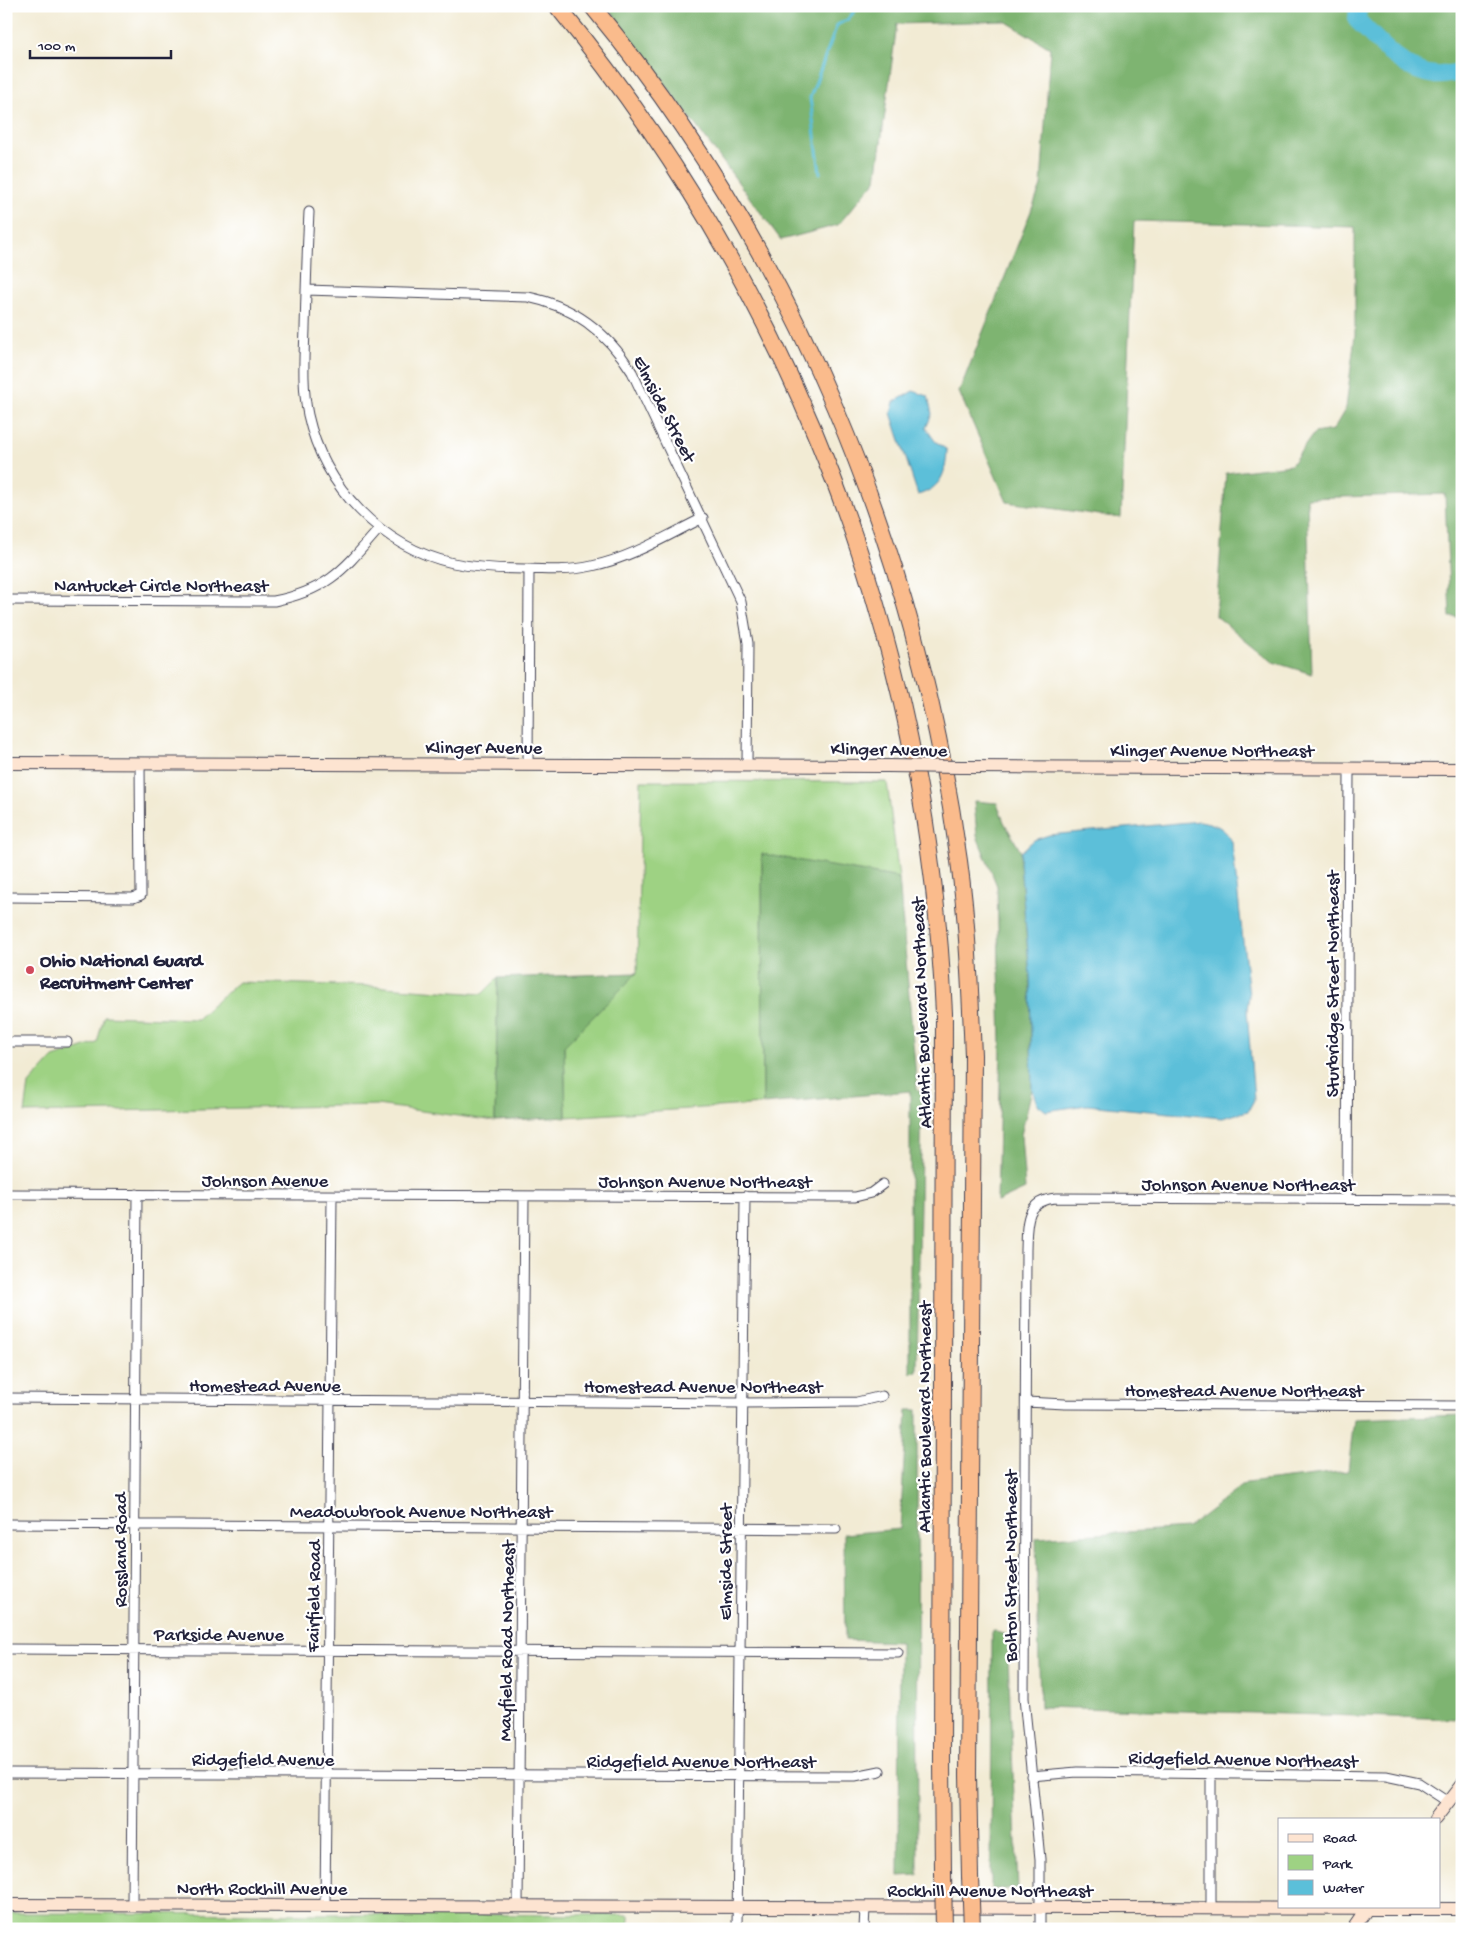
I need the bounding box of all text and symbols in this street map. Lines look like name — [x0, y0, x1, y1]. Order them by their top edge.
scale bar — [30, 28, 171, 60]
text: 100 m — [37, 38, 76, 56]
street label: Elmside Street — [626, 352, 701, 469]
street label: Nantucket Circle Northeast — [54, 576, 270, 599]
street label: Klinger Avenue — [426, 738, 543, 761]
street label: Klinger Avenue — [830, 739, 948, 764]
street label: Klinger Avenue Northeast — [1110, 741, 1316, 764]
street label: Sturbridge Street Northeast — [1323, 868, 1346, 1097]
street label: Atlantic Boulevard Northeast — [908, 895, 939, 1129]
place label: Ohio National Guard Recruitment Center — [39, 951, 204, 996]
marker: Ohio National Guard Recruitment Center — [24, 964, 36, 976]
street label: Johnson Avenue — [202, 1171, 329, 1194]
street label: Johnson Avenue Northeast — [598, 1172, 814, 1195]
street label: Johnson Avenue Northeast — [1141, 1175, 1357, 1198]
street label: Atlantic Boulevard Northeast — [915, 1299, 938, 1533]
street label: Homestead Avenue — [189, 1376, 341, 1399]
street label: Homestead Avenue Northeast — [584, 1377, 824, 1400]
street label: Homestead Avenue Northeast — [1125, 1381, 1365, 1404]
street label: Bolton Street Northeast — [1001, 1468, 1024, 1663]
street label: Rossland Road — [111, 1491, 134, 1607]
street label: Elmside Street — [716, 1501, 739, 1620]
street label: Meadowbrook Avenue Northeast — [290, 1502, 554, 1525]
street label: Fairfield Road — [303, 1538, 328, 1653]
street label: Mayfield Road Northeast — [495, 1538, 522, 1742]
street label: Parkside Avenue — [153, 1625, 284, 1648]
street label: Ridgefield Avenue Northeast — [1128, 1748, 1360, 1775]
street label: Ridgefield Avenue — [192, 1750, 334, 1773]
street label: Ridgefield Avenue Northeast — [586, 1752, 818, 1775]
legend — [1278, 1818, 1440, 1908]
text: Road — [1323, 1830, 1357, 1848]
text: Park — [1322, 1856, 1353, 1874]
street label: North Rockhill Avenue — [177, 1879, 347, 1902]
text: Water — [1323, 1880, 1365, 1898]
street label: Rockhill Avenue Northeast — [887, 1881, 1095, 1904]

